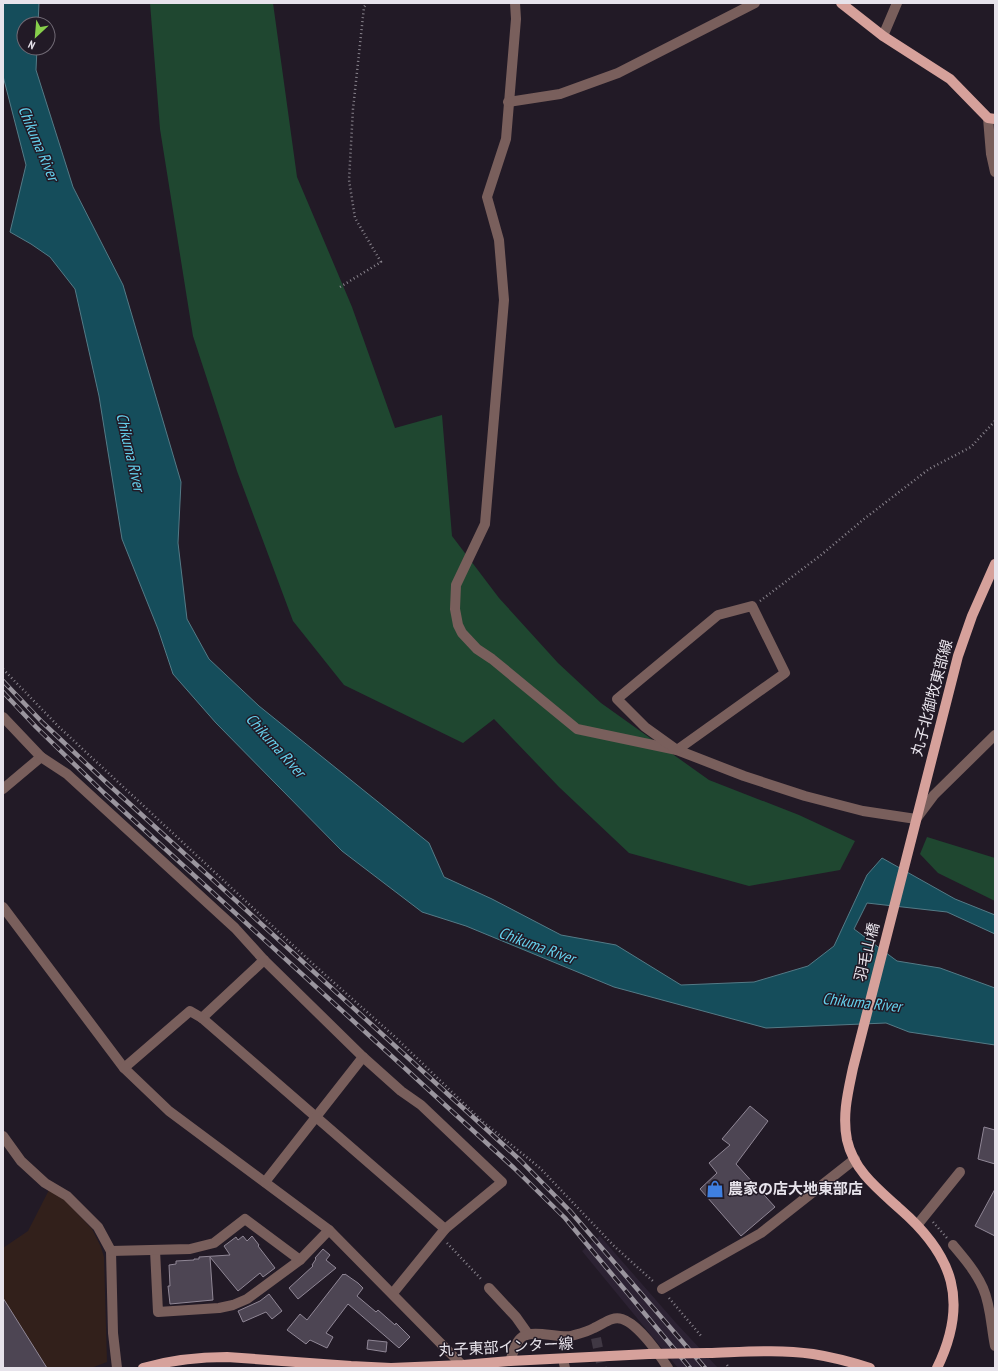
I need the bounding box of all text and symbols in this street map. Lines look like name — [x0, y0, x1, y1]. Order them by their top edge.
north arrow — [16, 16, 56, 56]
text: N — [26, 37, 37, 53]
water label: Chikuma River — [14, 102, 65, 186]
water label: Chikuma River — [112, 411, 150, 496]
street label: 丸子北御牧東部線 — [907, 637, 956, 758]
water label: Chikuma River — [242, 709, 312, 783]
street label: 羽毛山橋 — [850, 920, 883, 983]
water label: Chikuma River — [496, 922, 580, 969]
water label: Chikuma River — [821, 988, 905, 1016]
shop icon: 農家の店大地東部店 — [705, 1179, 725, 1199]
place label: 農家の店大地東部店 — [728, 1179, 863, 1198]
street label: 丸子東部インター線 — [438, 1333, 574, 1360]

